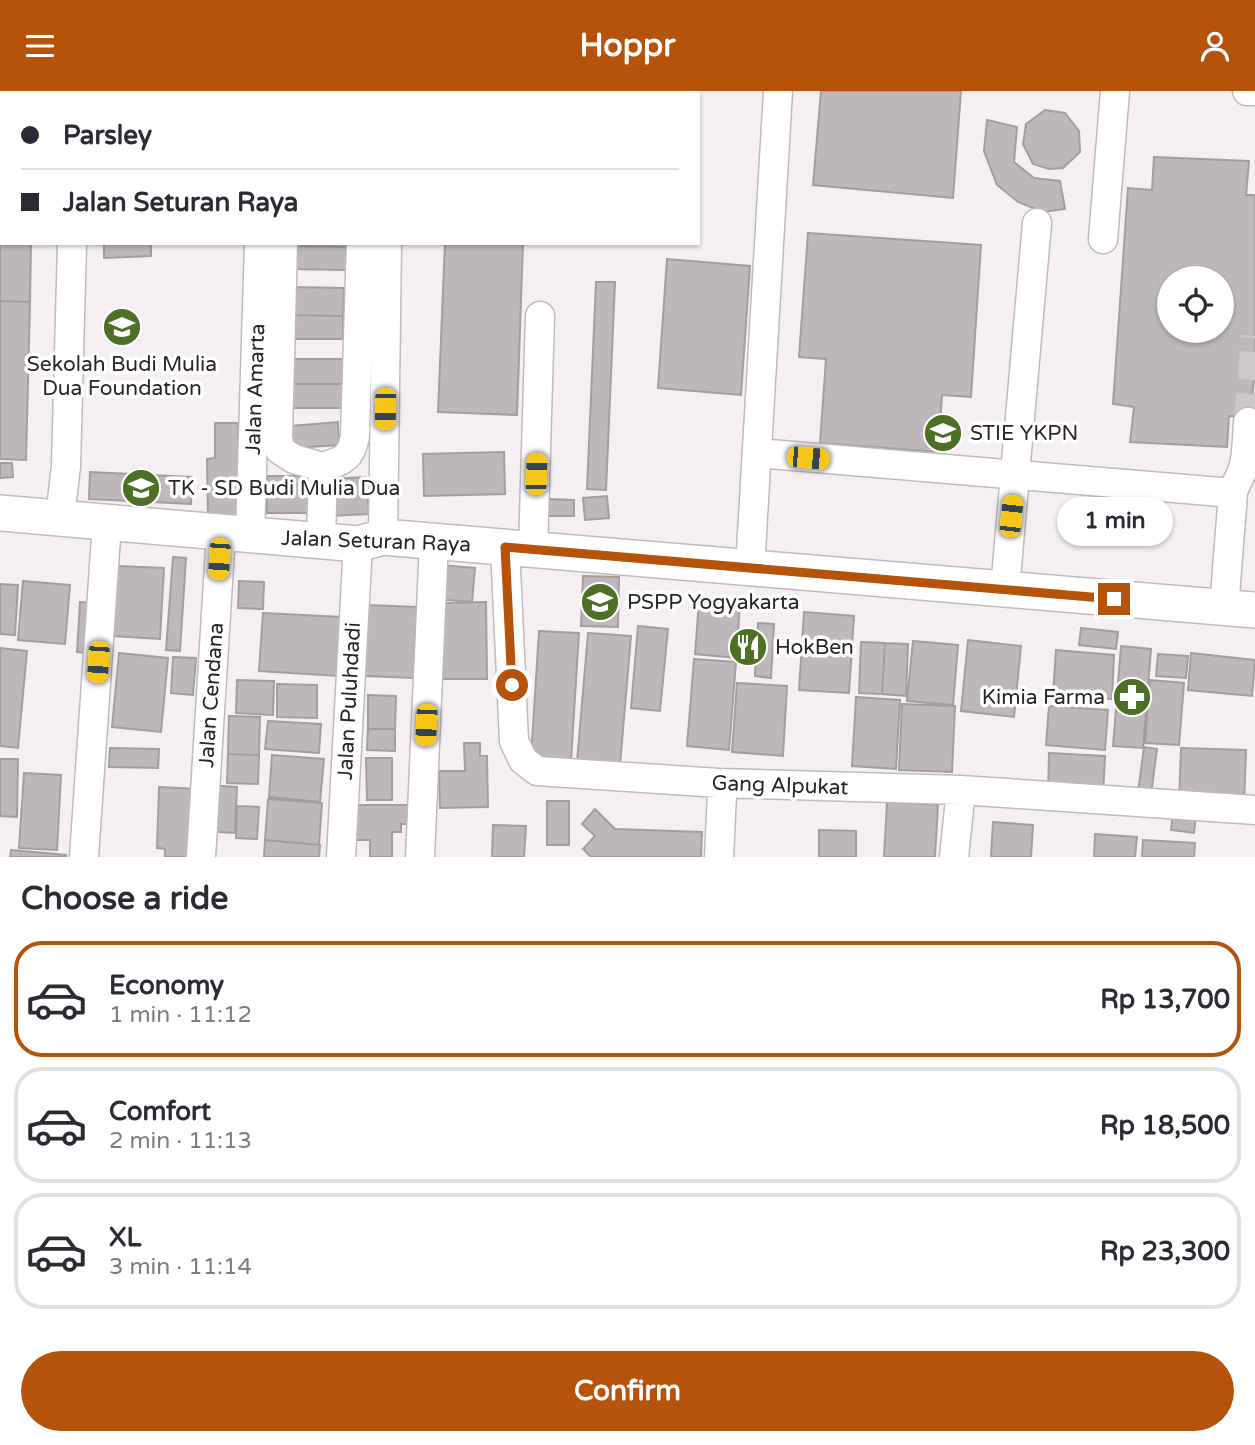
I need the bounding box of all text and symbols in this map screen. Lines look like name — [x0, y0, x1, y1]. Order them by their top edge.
icon: menu — [21, 27, 59, 65]
text: Hoppr — [580, 27, 675, 65]
icon: person — [1196, 27, 1234, 65]
text: Parsley — [63, 120, 152, 151]
text: Jalan Seturan Raya — [63, 187, 298, 218]
map controls — [1157, 266, 1234, 343]
button: locate — [1157, 266, 1234, 343]
school or university icon: Sekolah Budi Mulia Dua Foundation — [101, 306, 143, 348]
street label: Jalan Amarta — [241, 323, 270, 455]
place label: Sekolah Budi Mulia Dua Foundation — [27, 352, 217, 401]
car — [375, 388, 396, 430]
school or university icon: STIE YKPN — [922, 412, 964, 454]
place label: STIE YKPN — [970, 421, 1078, 446]
car — [787, 446, 830, 470]
car — [525, 453, 548, 495]
school or university icon: TK - SD Budi Mulia Dua — [120, 467, 162, 509]
place label: TK - SD Budi Mulia Dua — [168, 476, 400, 501]
car — [999, 494, 1024, 538]
callout: 1 min — [1056, 497, 1172, 547]
text: 1 min — [1084, 507, 1146, 535]
street label: Jalan Seturan Raya — [281, 526, 471, 557]
car — [208, 537, 231, 581]
school or university icon: PSPP Yogyakarta — [579, 581, 621, 623]
route end — [1098, 583, 1130, 615]
place label: PSPP Yogyakarta — [627, 590, 799, 615]
street label: Jalan Puluhdadi — [333, 621, 366, 781]
street label: Jalan Cendana — [194, 622, 229, 768]
restaurant icon: HokBen — [727, 626, 769, 668]
place label: HokBen — [775, 635, 854, 660]
car — [87, 640, 110, 684]
route start — [496, 669, 528, 701]
pharmacy icon: Kimia Farma — [1111, 676, 1153, 718]
place label: Kimia Farma — [982, 685, 1105, 710]
car — [415, 703, 438, 747]
street label: Gang Alpukat — [711, 771, 849, 800]
text: Choose a ride — [21, 880, 228, 918]
icon: car — [25, 968, 88, 1031]
text: Economy — [109, 970, 224, 1001]
text: Rp 13,700 — [1100, 984, 1230, 1015]
text: 1 min · 11:12 — [109, 1001, 252, 1029]
icon: car — [25, 1094, 88, 1157]
text: Comfort — [109, 1096, 211, 1127]
text: Rp 18,500 — [1100, 1110, 1230, 1141]
text: 2 min · 11:13 — [109, 1127, 252, 1155]
icon: car — [25, 1220, 88, 1283]
text: XL — [109, 1222, 141, 1253]
text: Rp 23,300 — [1100, 1236, 1230, 1267]
text: 3 min · 11:14 — [109, 1253, 252, 1281]
button: Confirm — [21, 1351, 1234, 1431]

